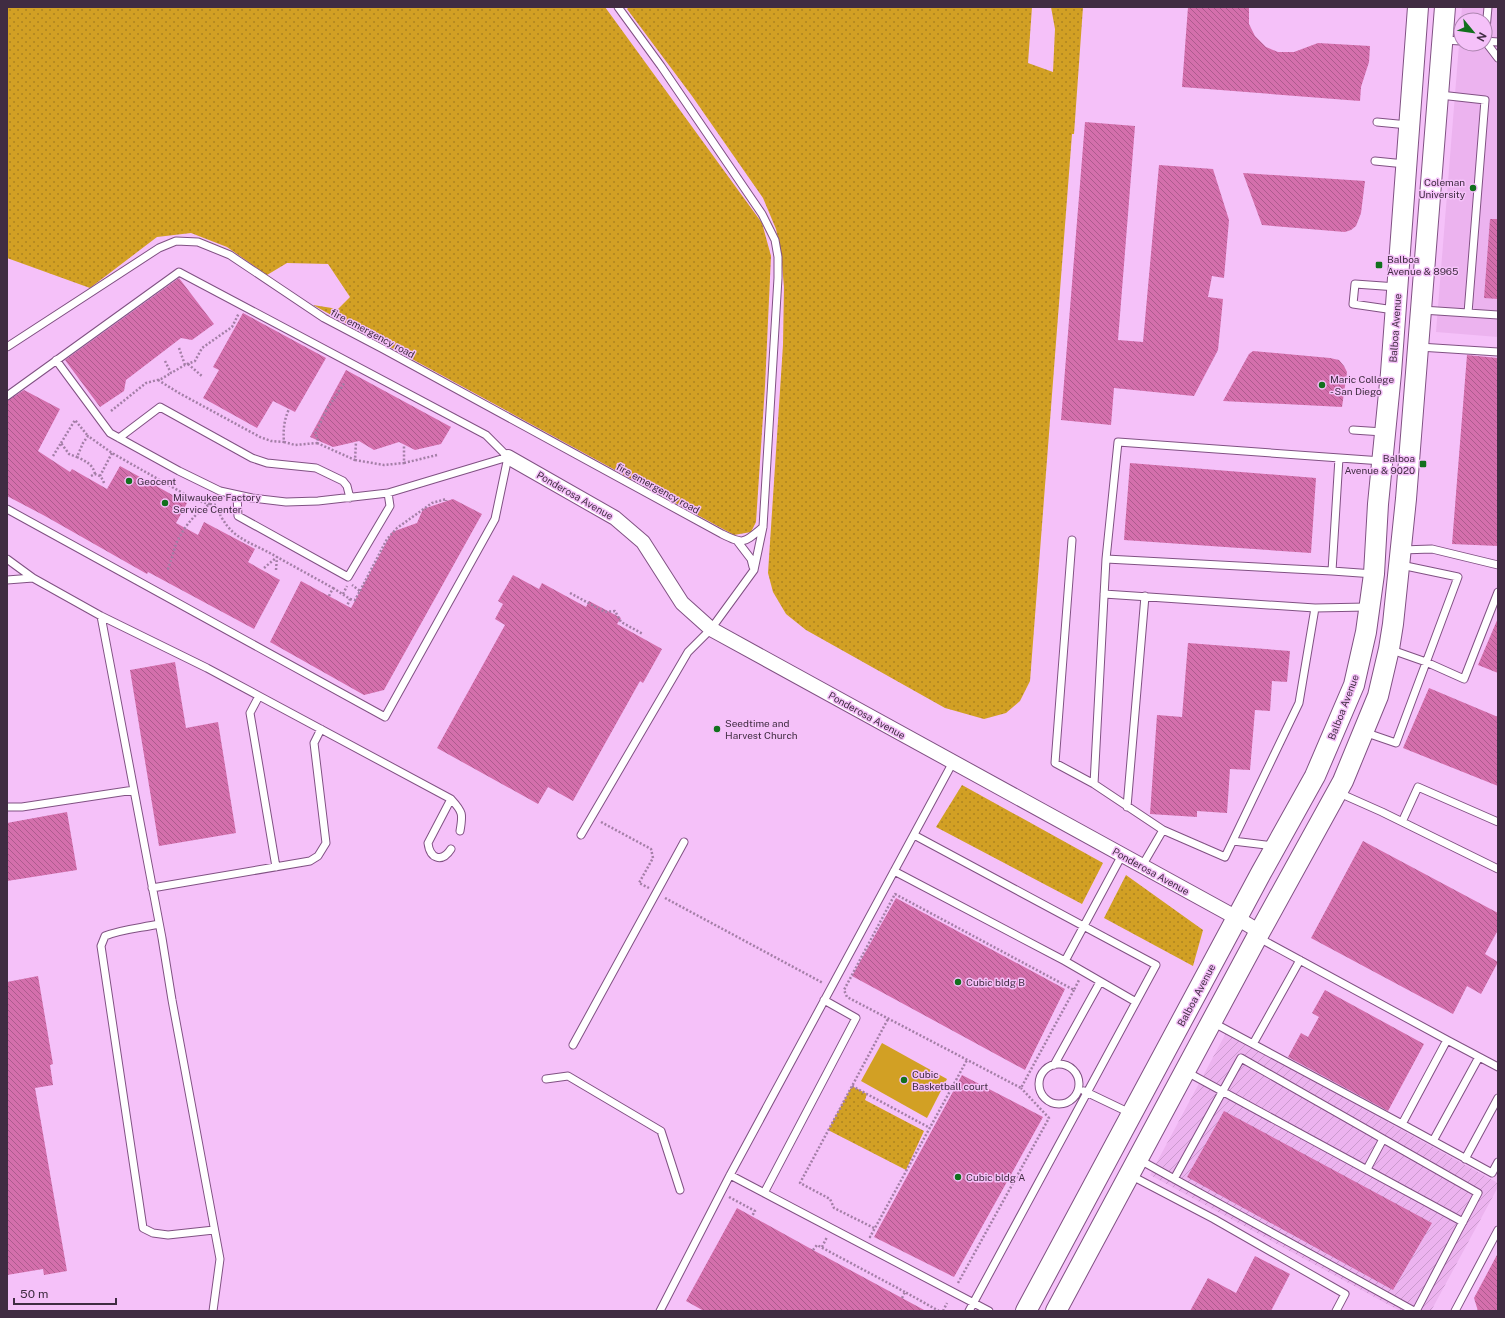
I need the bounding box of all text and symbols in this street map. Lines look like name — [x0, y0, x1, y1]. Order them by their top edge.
north arrow — [1453, 12, 1493, 52]
text: N — [1474, 30, 1489, 44]
place label: Coleman University — [1418, 176, 1466, 200]
marker: Coleman University — [1468, 183, 1478, 193]
place label: Balboa Avenue & 8965 — [1387, 253, 1458, 277]
marker: Balboa Avenue & 8965 — [1374, 260, 1384, 270]
street label: Balboa Avenue — [1387, 293, 1403, 363]
street label: fire emergency road — [329, 306, 417, 360]
place label: Maric College - San Diego — [1330, 373, 1394, 397]
marker: Maric College - San Diego — [1317, 380, 1327, 390]
place label: Balboa Avenue & 9020 — [1344, 452, 1415, 476]
marker: Balboa Avenue & 9020 — [1418, 459, 1428, 469]
street label: fire emergency road — [614, 460, 702, 516]
street label: Ponderosa Avenue — [535, 468, 616, 522]
place label: Geocent — [137, 475, 176, 487]
marker: Geocent — [124, 476, 134, 486]
place label: Milwaukee Factory Service Center — [173, 491, 261, 515]
marker: Milwaukee Factory Service Center — [160, 498, 170, 508]
street label: Balboa Avenue — [1325, 672, 1361, 741]
street label: Ponderosa Avenue — [826, 689, 908, 741]
place label: Seedtime and Harvest Church — [725, 717, 798, 741]
marker: Seedtime and Harvest Church — [712, 724, 722, 734]
street label: Ponderosa Avenue — [1110, 845, 1192, 897]
street label: Balboa Avenue — [1174, 961, 1218, 1028]
place label: Cubic bldg B — [966, 976, 1025, 988]
marker: Cubic bldg B — [953, 977, 963, 987]
place label: Cubic Basketball court — [912, 1068, 988, 1092]
marker: Cubic Basketball court — [899, 1075, 909, 1085]
place label: Cubic bldg A — [966, 1171, 1025, 1183]
marker: Cubic bldg A — [953, 1172, 963, 1182]
scale bar — [14, 1280, 116, 1306]
text: 50 m — [20, 1287, 48, 1301]

